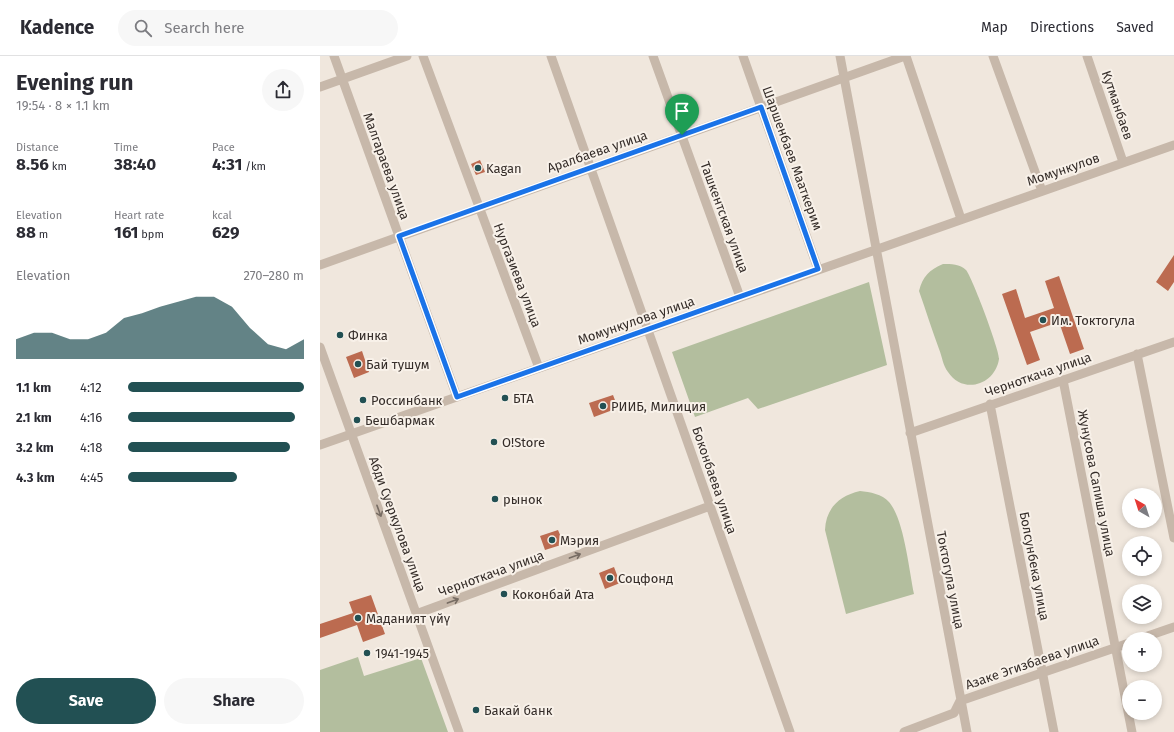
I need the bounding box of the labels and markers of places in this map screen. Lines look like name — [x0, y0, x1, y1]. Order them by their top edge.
pin — [665, 94, 699, 135]
place label: Kagan — [486, 161, 522, 176]
marker: Kagan — [473, 163, 483, 173]
place label: Им. Токтогула — [1051, 313, 1135, 328]
marker: Им. Токтогула — [1038, 315, 1048, 325]
place label: Финка — [348, 328, 388, 343]
marker: Финка — [335, 330, 345, 340]
place label: Бай тушум — [366, 357, 430, 372]
marker: Бай тушум — [353, 359, 363, 369]
place label: БТА — [513, 391, 534, 406]
place label: Россинбанк — [371, 393, 443, 408]
marker: БТА — [500, 393, 510, 403]
marker: Россинбанк — [358, 395, 368, 405]
place label: РИИБ, Милиция — [611, 399, 706, 414]
marker: РИИБ, Милиция — [598, 401, 608, 411]
place label: Бешбармак — [365, 413, 435, 428]
marker: Бешбармак — [352, 415, 362, 425]
place label: O!Store — [502, 435, 545, 450]
marker: O!Store — [489, 437, 499, 447]
place label: рынок — [503, 492, 543, 507]
marker: рынок — [490, 494, 500, 504]
place label: Мэрия — [560, 533, 599, 548]
marker: Мэрия — [547, 535, 557, 545]
place label: Соцфонд — [618, 571, 673, 586]
marker: Соцфонд — [605, 573, 615, 583]
place label: Коконбай Ата — [512, 587, 594, 602]
marker: Коконбай Ата — [499, 589, 509, 599]
place label: Маданият үйү — [366, 611, 451, 626]
marker: Маданият үйү — [353, 613, 363, 623]
place label: 1941-1945 — [375, 646, 429, 661]
marker: 1941-1945 — [362, 648, 372, 658]
place label: Бакай банк — [484, 703, 553, 718]
marker: Бакай банк — [471, 705, 481, 715]

